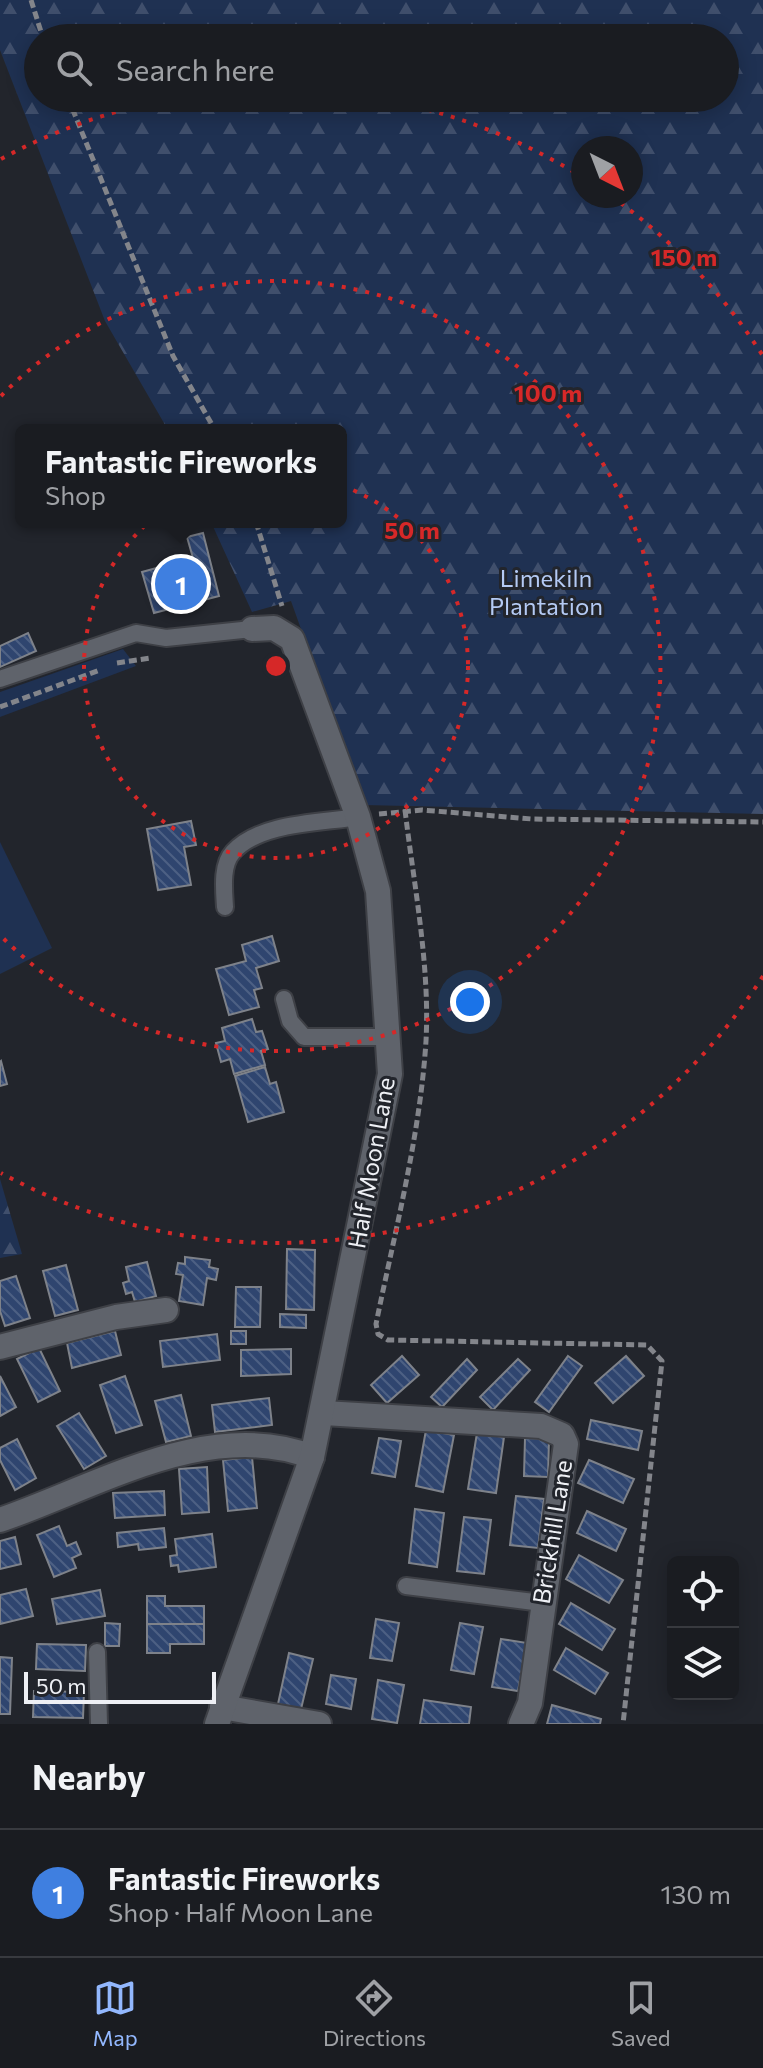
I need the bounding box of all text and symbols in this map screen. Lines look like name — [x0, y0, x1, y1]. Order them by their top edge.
search box — [24, 24, 739, 112]
icon: search — [52, 46, 96, 90]
text: Search here — [116, 50, 275, 87]
north arrow — [571, 136, 643, 208]
text: 150 m — [651, 242, 717, 271]
text: 100 m — [514, 378, 582, 407]
popup — [15, 424, 347, 528]
text: Fantastic Fireworks — [45, 442, 317, 479]
text: Shop — [45, 479, 106, 510]
text: 50 m — [384, 515, 440, 544]
pin: 1 — [155, 554, 207, 614]
park label: Limekiln Plantation — [489, 563, 603, 620]
centre of rings — [262, 652, 290, 680]
your location — [450, 982, 490, 1022]
street label: Half Moon Lane — [341, 1075, 400, 1251]
street label: Brickhill Lane — [526, 1458, 577, 1606]
map controls — [667, 1556, 739, 1700]
button: locate — [667, 1556, 739, 1628]
button: layers — [667, 1628, 739, 1700]
scale bar — [24, 1668, 216, 1704]
text: 50 m — [36, 1672, 86, 1699]
text: Nearby — [32, 1755, 146, 1797]
text: Fantastic Fireworks — [108, 1859, 380, 1896]
text: 1 — [52, 1878, 64, 1909]
text: 130 m — [660, 1878, 731, 1909]
text: Shop · Half Moon Lane — [108, 1896, 373, 1927]
tab: Map — [93, 1976, 138, 2051]
tab: Directions — [323, 1976, 426, 2051]
tab: Saved — [611, 1976, 670, 2051]

